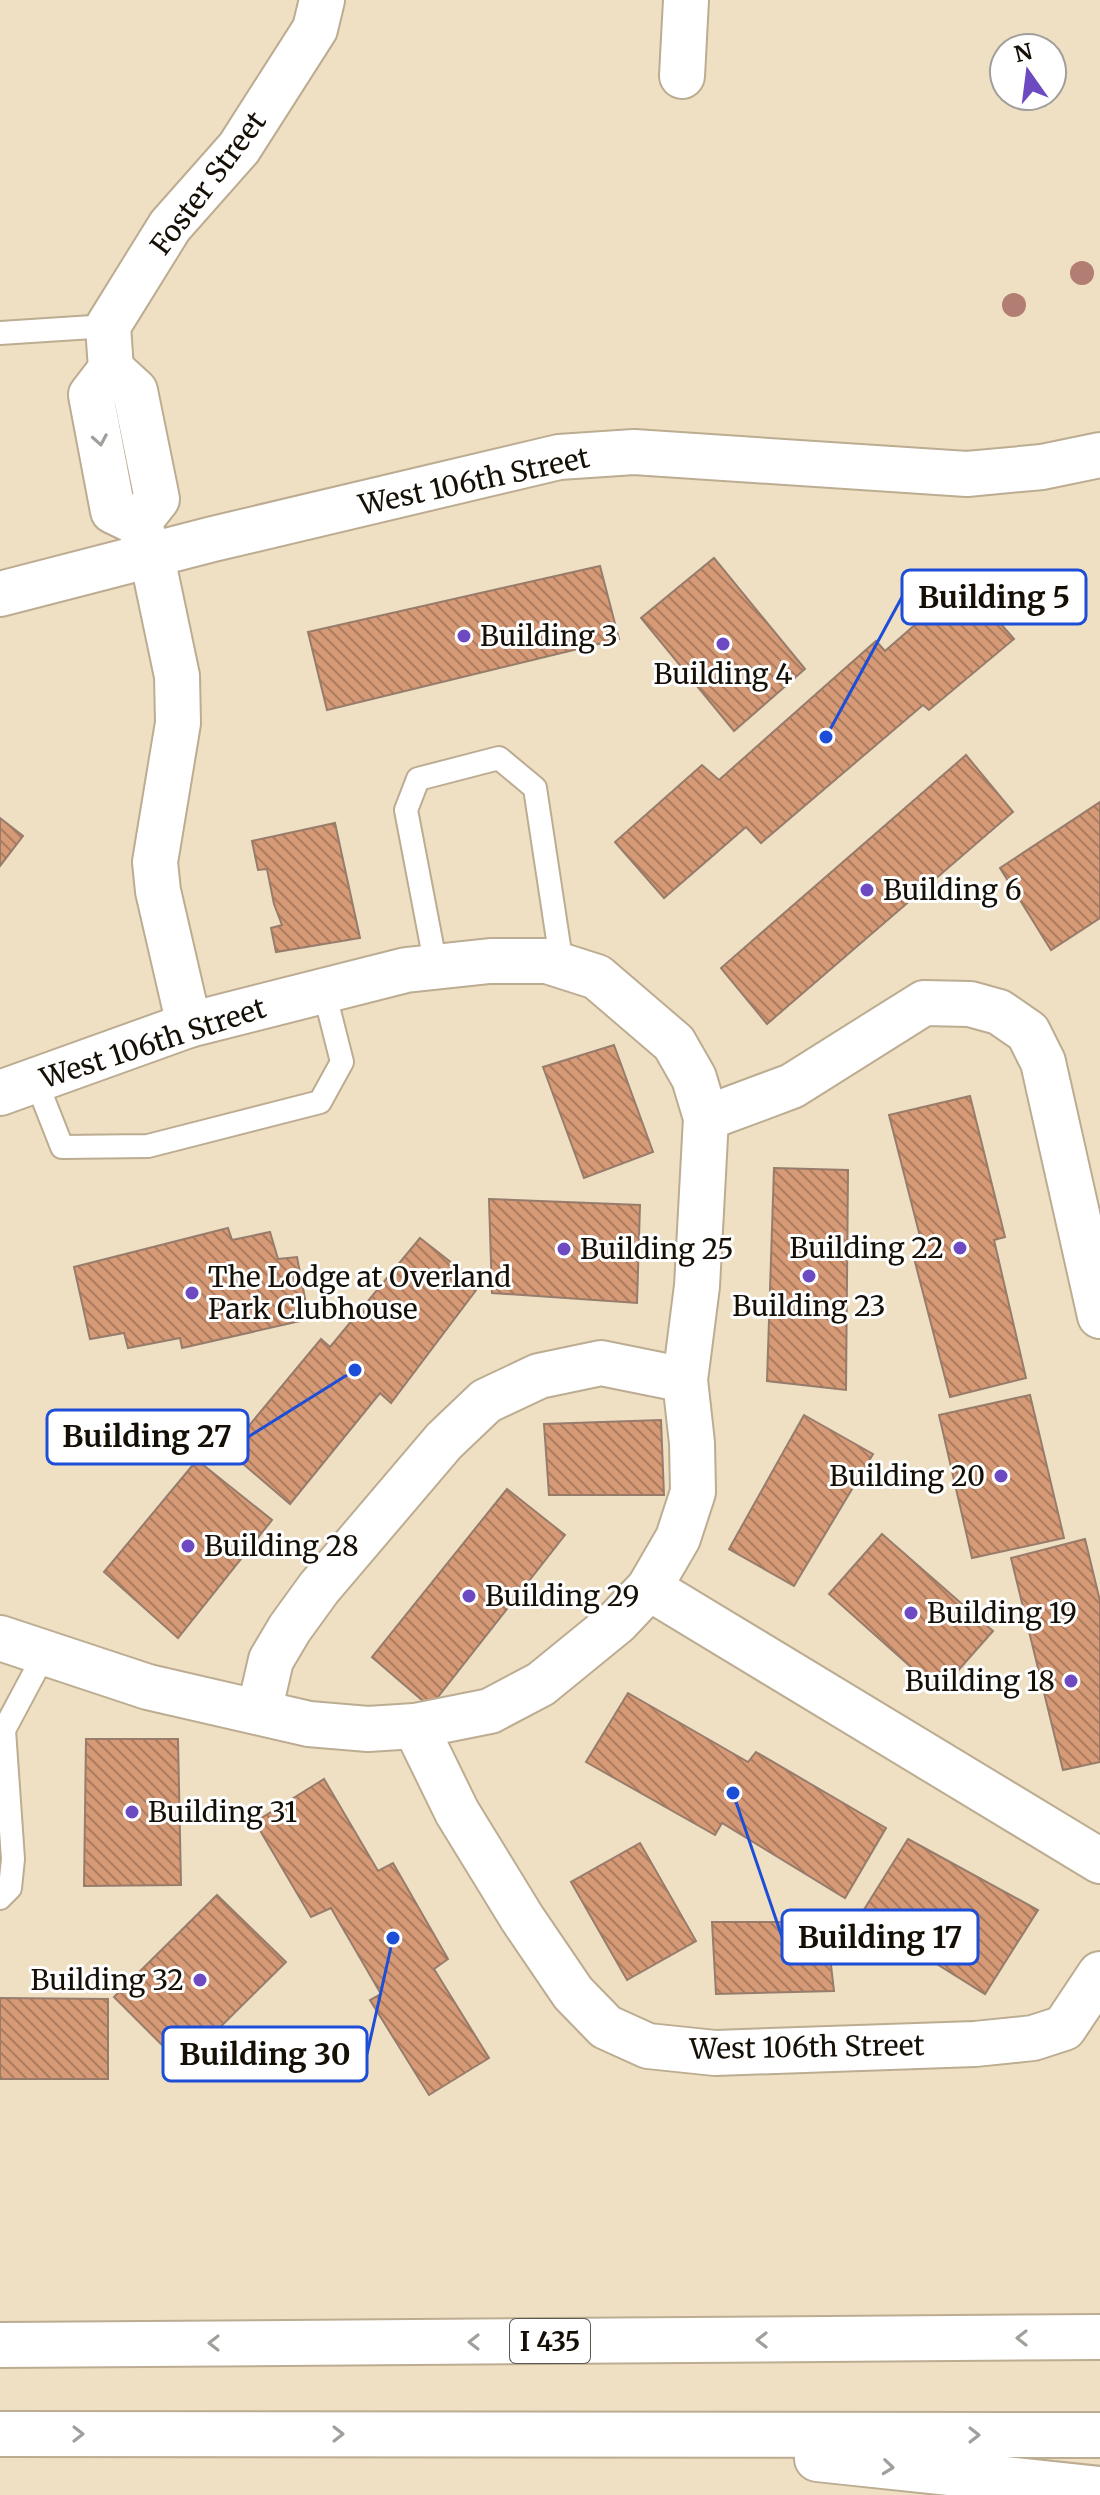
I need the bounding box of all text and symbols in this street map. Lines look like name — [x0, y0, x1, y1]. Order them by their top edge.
north arrow — [988, 32, 1068, 112]
text: N — [1011, 37, 1036, 68]
street label: Foster Street — [142, 104, 274, 262]
one-way arrow — [90, 433, 107, 447]
street label: West 106th Street — [354, 439, 593, 523]
callout: Building 5 — [902, 570, 1086, 624]
text: Building 5 — [918, 578, 1070, 616]
place label: Building 3 — [480, 618, 618, 654]
marker: Building 3 — [455, 627, 473, 645]
marker: Building 4 — [714, 635, 732, 653]
place label: Building 4 — [654, 656, 792, 692]
place label: Building 6 — [883, 872, 1022, 908]
marker: Building 6 — [858, 881, 876, 899]
street label: West 106th Street — [35, 990, 270, 1097]
place label: Building 22 — [790, 1230, 944, 1266]
place label: Building 25 — [580, 1231, 734, 1267]
marker: Building 22 — [951, 1239, 969, 1257]
marker: Building 25 — [555, 1240, 573, 1258]
place label: The Lodge at Overland Park Clubhouse — [208, 1259, 511, 1327]
marker: Building 23 — [800, 1267, 818, 1285]
marker: The Lodge at Overland Park Clubhouse — [183, 1284, 201, 1302]
place label: Building 23 — [732, 1288, 886, 1324]
callout: Building 27 — [47, 1410, 248, 1464]
text: Building 27 — [62, 1417, 232, 1455]
place label: Building 20 — [829, 1458, 985, 1494]
marker: Building 20 — [992, 1467, 1010, 1485]
place label: Building 28 — [204, 1528, 359, 1564]
marker: Building 28 — [179, 1537, 197, 1555]
place label: Building 29 — [485, 1578, 640, 1614]
marker: Building 29 — [460, 1587, 478, 1605]
place label: Building 19 — [927, 1595, 1077, 1631]
marker: Building 19 — [902, 1604, 920, 1622]
place label: Building 18 — [905, 1663, 1055, 1699]
marker: Building 18 — [1062, 1672, 1080, 1690]
place label: Building 31 — [148, 1794, 297, 1830]
marker: Building 31 — [123, 1803, 141, 1821]
callout: Building 17 — [782, 1910, 978, 1964]
text: Building 17 — [798, 1918, 962, 1956]
place label: Building 32 — [31, 1962, 184, 1998]
marker: Building 32 — [191, 1971, 209, 1989]
callout: Building 30 — [163, 2027, 367, 2081]
street label: West 106th Street — [688, 2027, 925, 2067]
text: Building 30 — [179, 2035, 351, 2073]
road number: I 435 — [510, 2319, 590, 2363]
one-way arrow — [1015, 2329, 1028, 2347]
one-way arrow — [755, 2331, 768, 2348]
one-way arrow — [467, 2333, 480, 2350]
one-way arrow — [207, 2335, 220, 2352]
one-way arrow — [72, 2425, 85, 2443]
one-way arrow — [332, 2425, 345, 2443]
one-way arrow — [968, 2426, 981, 2444]
one-way arrow — [882, 2458, 895, 2475]

